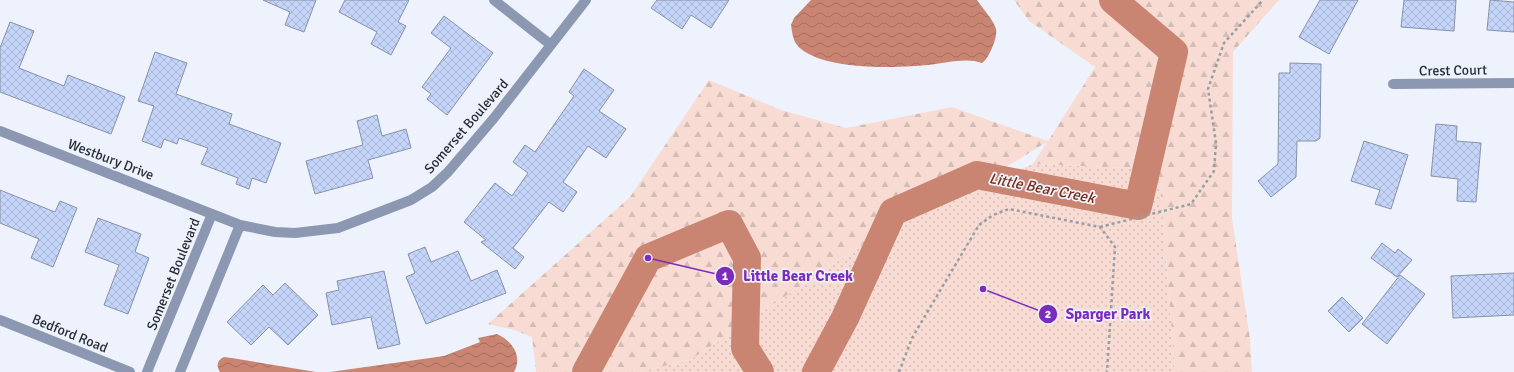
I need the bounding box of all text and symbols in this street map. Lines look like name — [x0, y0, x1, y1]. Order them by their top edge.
street label: Crest Court — [1419, 61, 1487, 80]
street label: Somerset Boulevard — [421, 76, 512, 177]
street label: Westbury Drive — [65, 135, 156, 184]
water label: Little Bear Creek — [988, 169, 1098, 207]
street label: Somerset Boulevard — [143, 216, 204, 333]
callout: Little Bear Creek — [715, 262, 861, 289]
text: Little Bear Creek — [743, 267, 853, 285]
text: 1 — [722, 269, 729, 284]
callout: Sparger Park — [1038, 301, 1159, 328]
text: Sparger Park — [1066, 305, 1150, 323]
text: 2 — [1045, 307, 1051, 322]
street label: Bedford Road — [29, 311, 110, 356]

